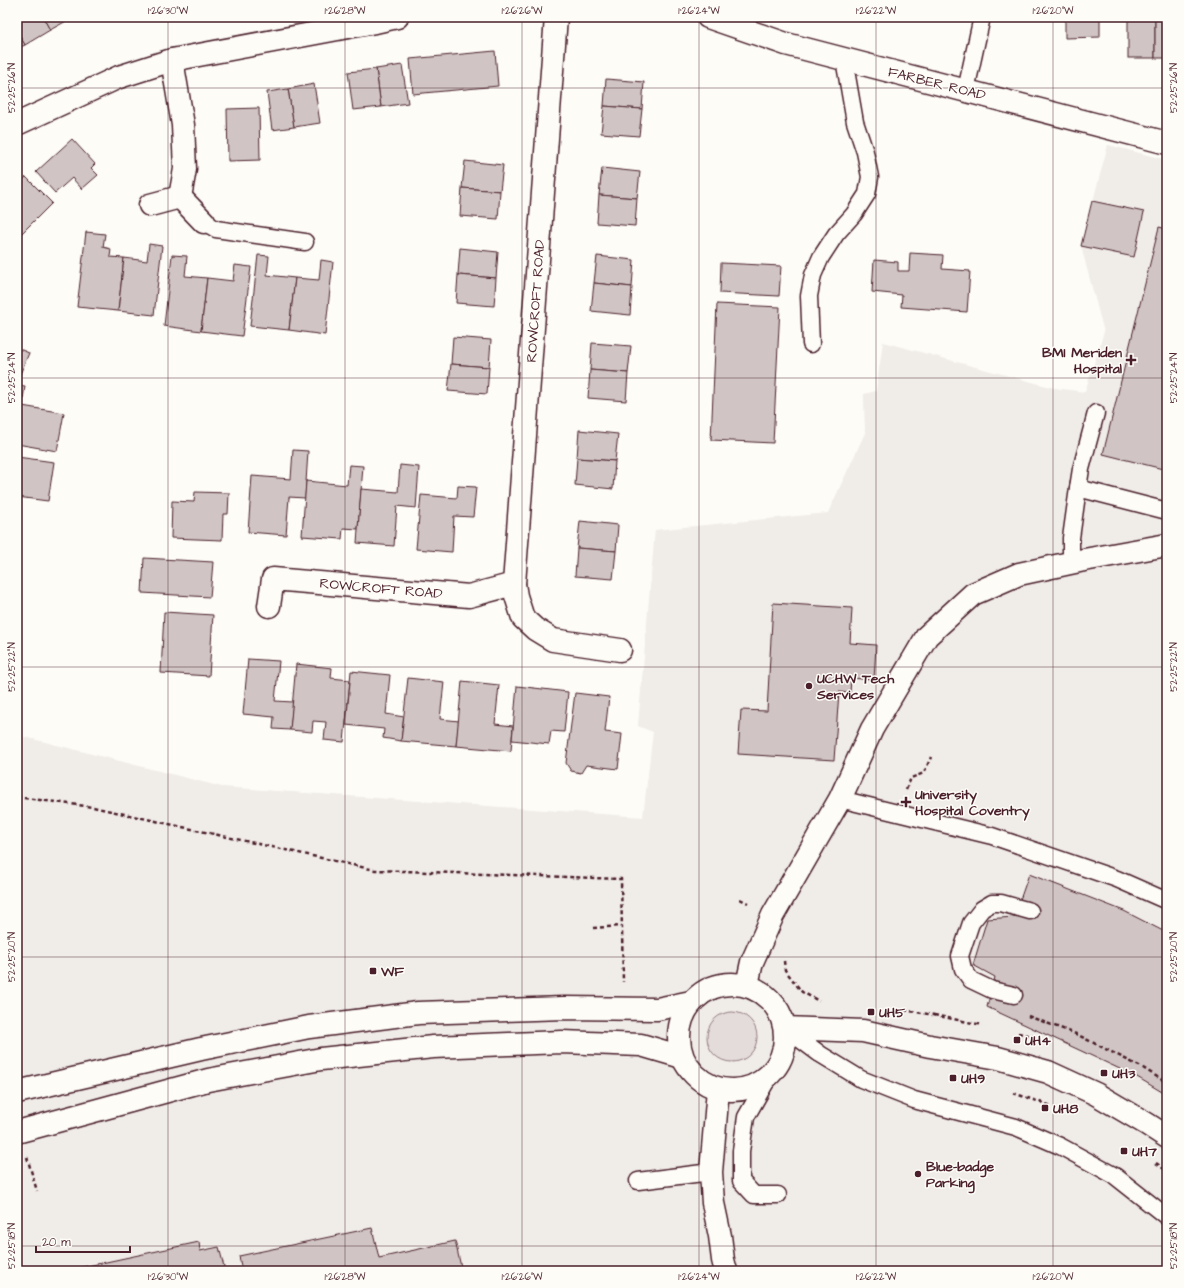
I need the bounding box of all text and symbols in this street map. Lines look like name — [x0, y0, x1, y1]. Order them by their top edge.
text: 1°26'30"W — [148, 4, 189, 18]
text: 1°26'28"W — [324, 4, 366, 18]
text: 1°26'26"W — [502, 4, 543, 18]
text: 1°26'24"W — [678, 4, 720, 18]
text: 1°26'22"W — [856, 4, 897, 18]
text: 1°26'20"W — [1033, 4, 1074, 18]
street label: FARBER ROAD — [886, 62, 988, 106]
text: 52°25'26"N — [5, 63, 19, 113]
text: 52°25'26"N — [1167, 63, 1181, 113]
street label: ROWCROFT ROAD — [522, 239, 550, 363]
place label: BMI Meriden Hospital — [1042, 343, 1123, 379]
text: 52°25'24"N — [5, 353, 19, 403]
text: 52°25'24"N — [1167, 353, 1181, 403]
marker: BMI Meriden Hospital — [1125, 354, 1137, 366]
street label: ROWCROFT ROAD — [319, 574, 443, 604]
text: 52°25'22"N — [5, 642, 19, 692]
text: 52°25'22"N — [1167, 642, 1181, 692]
place label: UCHW Tech Services — [816, 669, 895, 705]
marker: UCHW Tech Services — [804, 681, 814, 691]
place label: University Hospital Coventry — [915, 785, 1030, 821]
marker: University Hospital Coventry — [900, 796, 912, 808]
text: 52°25'20"N — [5, 932, 19, 982]
text: 52°25'20"N — [1167, 932, 1181, 982]
place label: WF — [380, 962, 404, 982]
marker: WF — [368, 966, 378, 976]
place label: UH5 — [879, 1003, 906, 1023]
marker: UH5 — [866, 1007, 876, 1017]
place label: UH4 — [1025, 1031, 1051, 1051]
marker: UH4 — [1012, 1035, 1022, 1045]
place label: UH3 — [1112, 1064, 1136, 1084]
marker: UH3 — [1099, 1068, 1109, 1078]
place label: UH9 — [961, 1069, 985, 1089]
marker: UH9 — [948, 1073, 958, 1083]
place label: UH8 — [1053, 1099, 1078, 1119]
marker: UH8 — [1040, 1103, 1050, 1113]
place label: UH7 — [1132, 1142, 1157, 1162]
marker: UH7 — [1119, 1146, 1129, 1156]
place label: Blue-badge Parking — [926, 1157, 995, 1194]
marker: Blue-badge Parking — [913, 1169, 923, 1179]
text: 52°25'18"N — [5, 1223, 19, 1269]
text: 52°25'18"N — [1167, 1223, 1181, 1269]
scale bar — [36, 1228, 130, 1254]
text: 20 m — [42, 1234, 71, 1251]
text: 1°26'30"W — [148, 1270, 189, 1284]
text: 1°26'28"W — [324, 1270, 366, 1284]
text: 1°26'26"W — [502, 1270, 543, 1284]
text: 1°26'24"W — [678, 1270, 720, 1284]
text: 1°26'22"W — [856, 1270, 897, 1284]
text: 1°26'20"W — [1033, 1270, 1074, 1284]

